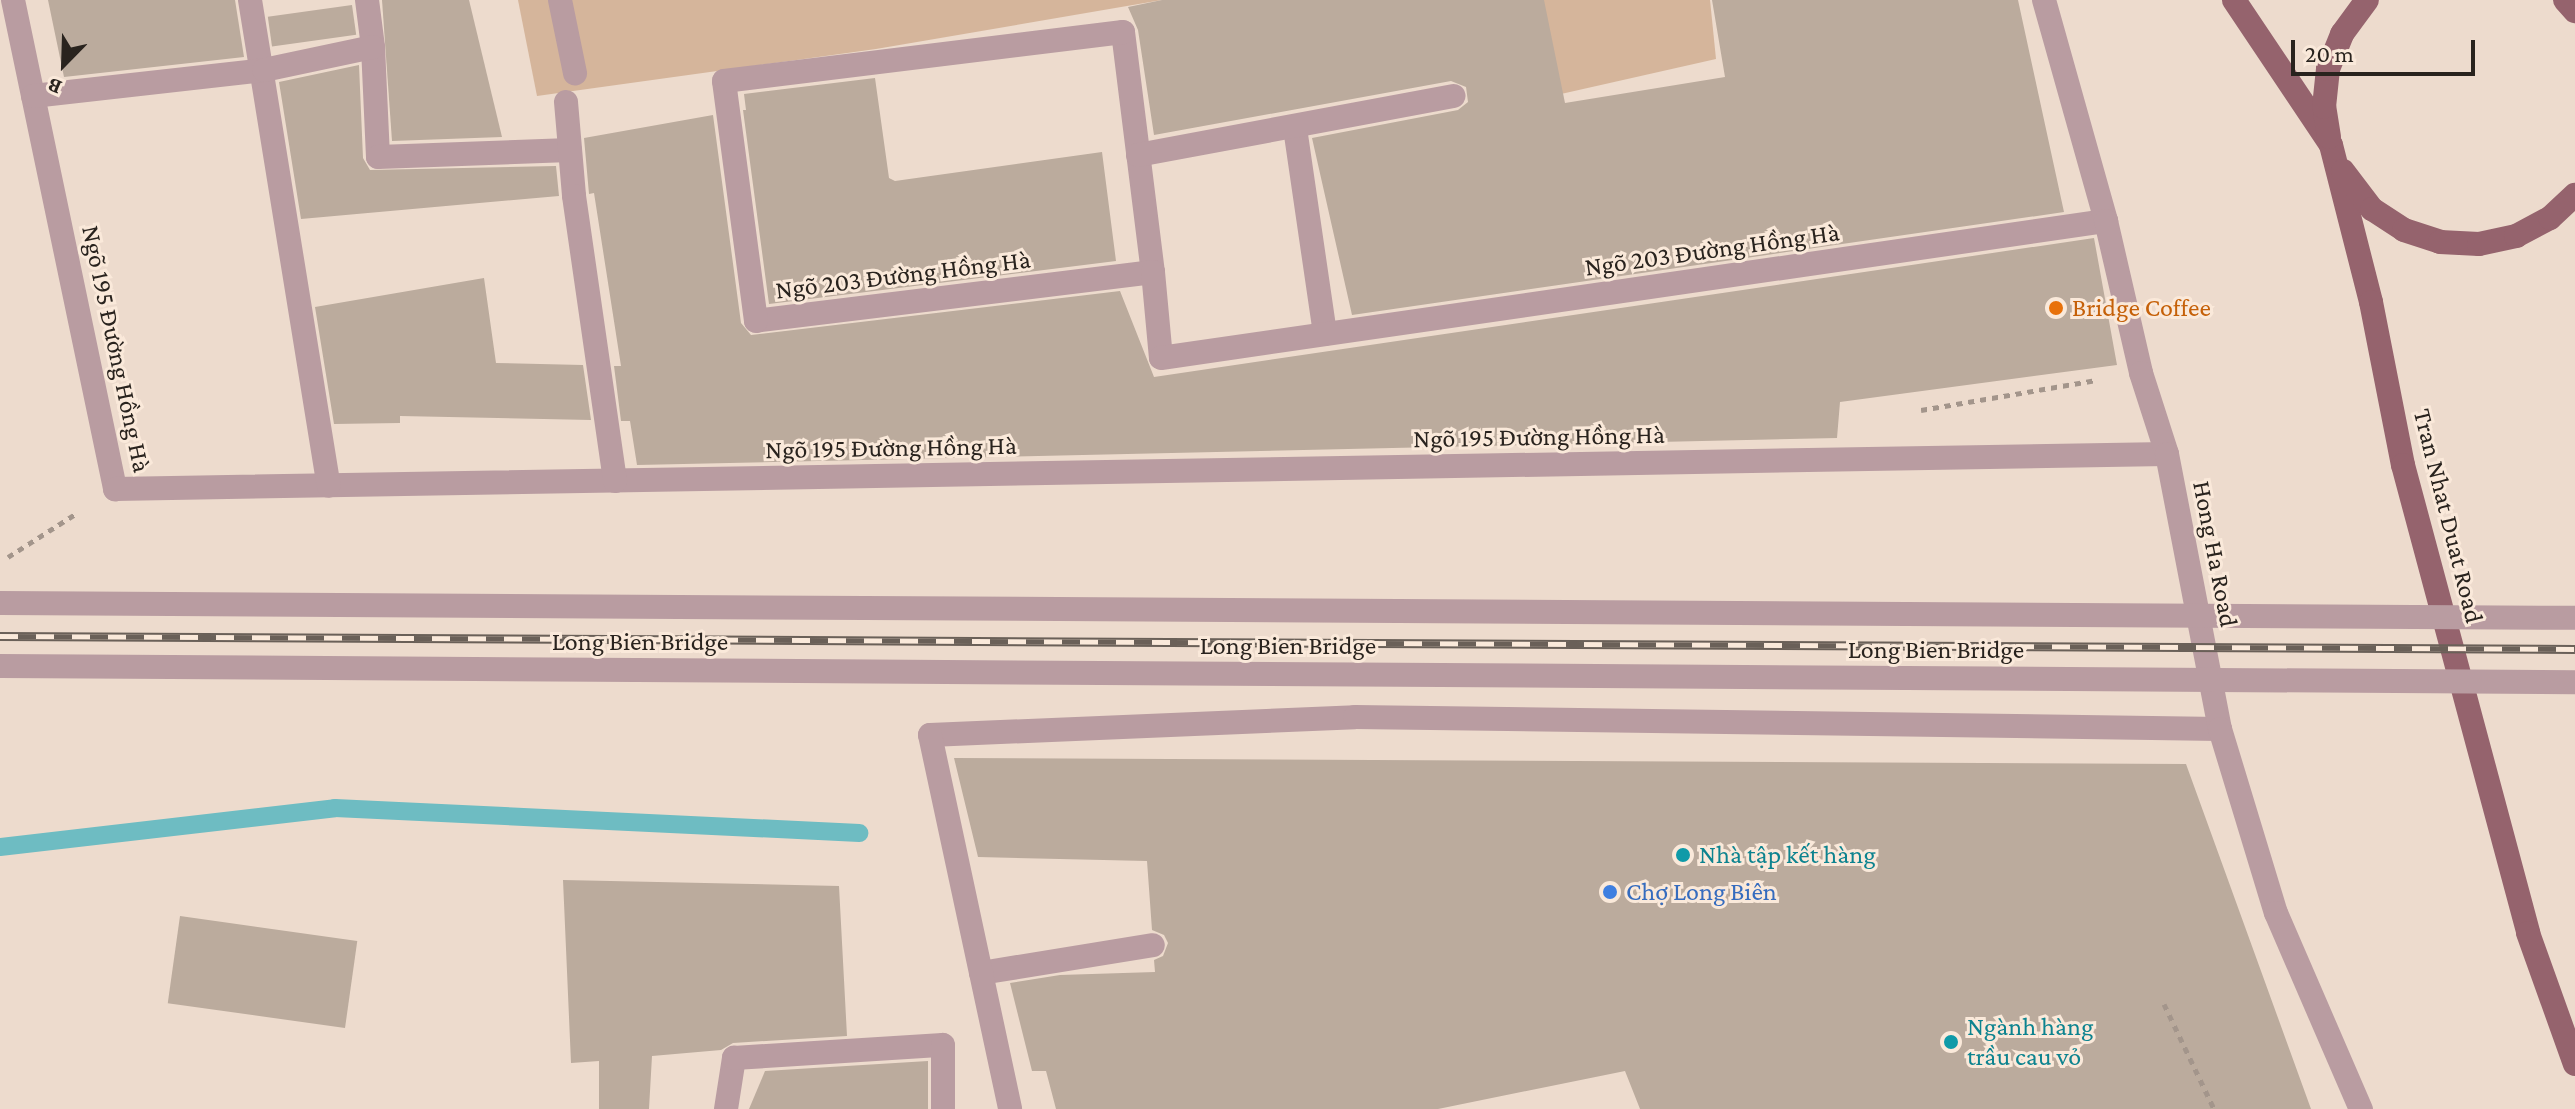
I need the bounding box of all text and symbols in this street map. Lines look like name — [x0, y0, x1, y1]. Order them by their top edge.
north arrow — [24, 24, 104, 104]
scale bar — [2295, 24, 2479, 74]
text: 20 m — [2305, 40, 2354, 67]
text: B — [44, 73, 65, 101]
street label: Ngõ 203 Đường Hồng Hà — [1583, 217, 1841, 283]
street label: Ngõ 195 Đường Hồng Hà — [75, 223, 157, 475]
street label: Ngõ 203 Đường Hồng Hà — [774, 244, 1032, 306]
place label: Bridge Coffee — [2072, 292, 2211, 324]
marker: Bridge Coffee — [2047, 299, 2065, 317]
street label: Tran Nhat Duat Road — [2406, 406, 2490, 626]
street label: Ngõ 195 Đường Hồng Hà — [1413, 419, 1665, 455]
street label: Ngõ 195 Đường Hồng Hà — [765, 430, 1017, 466]
street label: Hong Ha Road — [2186, 478, 2244, 630]
street label: Long Bien Bridge — [552, 626, 728, 658]
street label: Long Bien Bridge — [1200, 630, 1376, 662]
street label: Long Bien Bridge — [1848, 634, 2024, 666]
place label: Nhà tập kết hàng — [1699, 839, 1876, 871]
marker: Nhà tập kết hàng — [1674, 846, 1692, 864]
place label: Chợ Long Biên — [1626, 876, 1777, 908]
marker: Chợ Long Biên — [1601, 883, 1619, 901]
place label: Ngành hàng trầu cau vỏ — [1967, 1011, 2094, 1072]
marker: Ngành hàng trầu cau vỏ — [1942, 1033, 1960, 1051]

